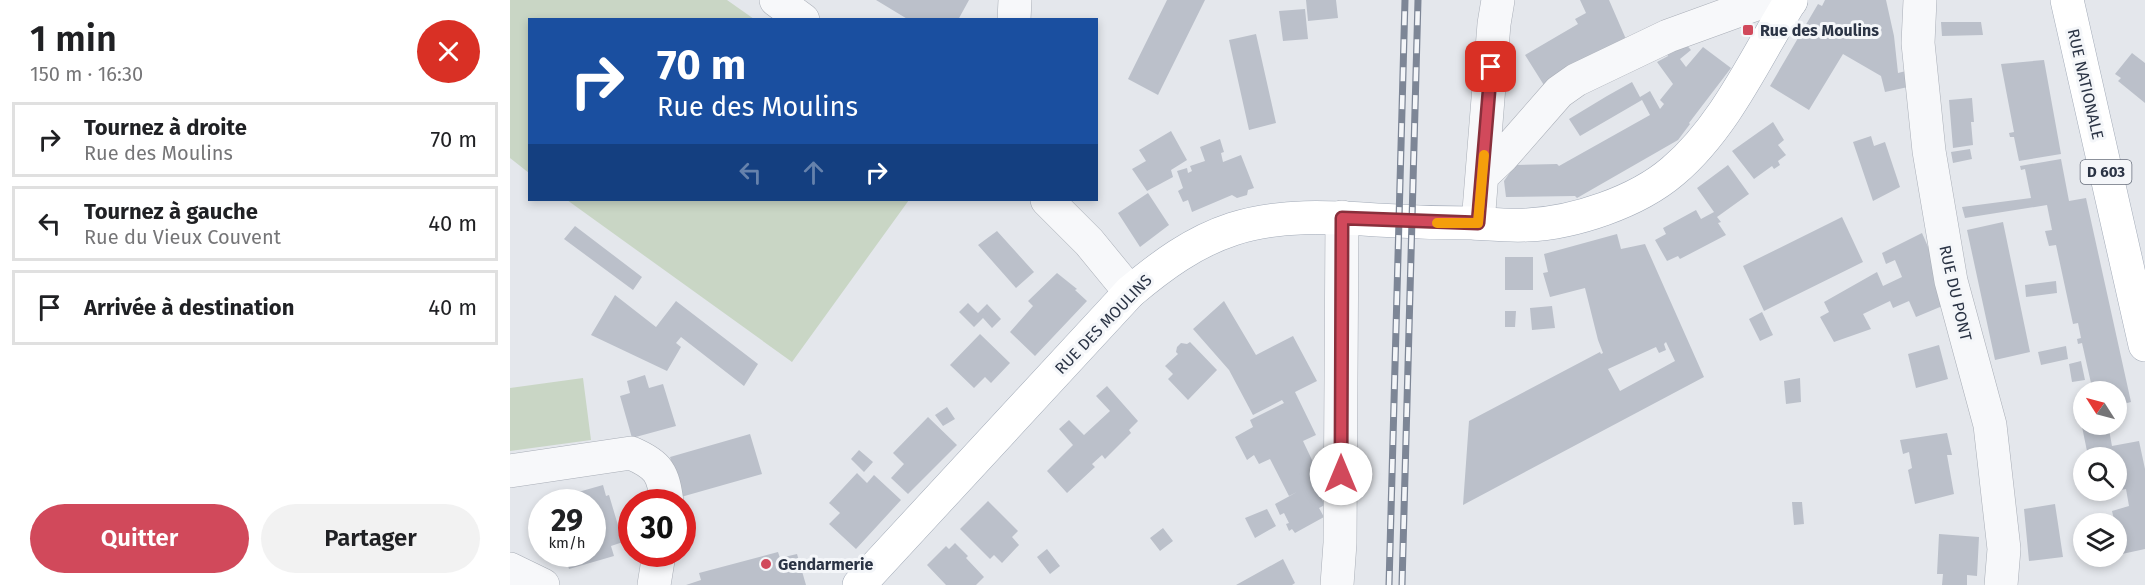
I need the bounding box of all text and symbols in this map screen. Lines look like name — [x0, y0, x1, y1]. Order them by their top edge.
text: 1 min — [30, 17, 117, 61]
button: close — [417, 20, 480, 83]
place label: Rue des Moulins — [1760, 21, 1879, 40]
marker: Rue des Moulins — [1741, 23, 1755, 37]
street label: RUE NATIONALE — [2064, 27, 2107, 141]
text: 70 m — [657, 40, 746, 90]
pin — [1465, 41, 1516, 92]
icon: right — [558, 42, 636, 120]
icon: arrive — [1474, 50, 1507, 83]
text: 150 m · 16:30 — [30, 62, 143, 86]
text: Rue des Moulins — [657, 91, 858, 123]
text: Tournez à droite — [84, 114, 247, 141]
icon: right — [33, 123, 66, 156]
text: 70 m — [431, 126, 477, 153]
text: Rue des Moulins — [84, 141, 233, 165]
icon: left — [734, 156, 767, 189]
icon: ahead — [797, 156, 830, 189]
icon: right — [860, 156, 893, 189]
road number: D 603 — [2080, 160, 2132, 184]
text: Tournez à gauche — [84, 198, 258, 225]
icon: left — [33, 207, 66, 240]
text: 40 m — [428, 210, 477, 237]
text: Rue du Vieux Couvent — [84, 225, 281, 249]
street label: RUE DU PONT — [1935, 243, 1976, 344]
street label: RUE DES MOULINS — [1051, 270, 1156, 378]
icon: arrive — [33, 291, 66, 324]
text: Arrivée à destination — [84, 294, 294, 321]
text: 40 m — [428, 294, 477, 321]
north arrow — [2073, 381, 2127, 435]
map controls — [2073, 381, 2127, 567]
position arrow — [1309, 442, 1373, 506]
button: search — [2073, 447, 2127, 501]
speed limit sign: 30 — [618, 489, 696, 567]
text: 29 — [551, 503, 583, 539]
button: Quitter — [30, 504, 249, 573]
button: Partager — [261, 504, 480, 573]
button: layers — [2073, 513, 2127, 567]
text: km/h — [548, 534, 586, 552]
place label: Gendarmerie — [778, 555, 873, 574]
marker: Gendarmerie — [759, 557, 773, 571]

